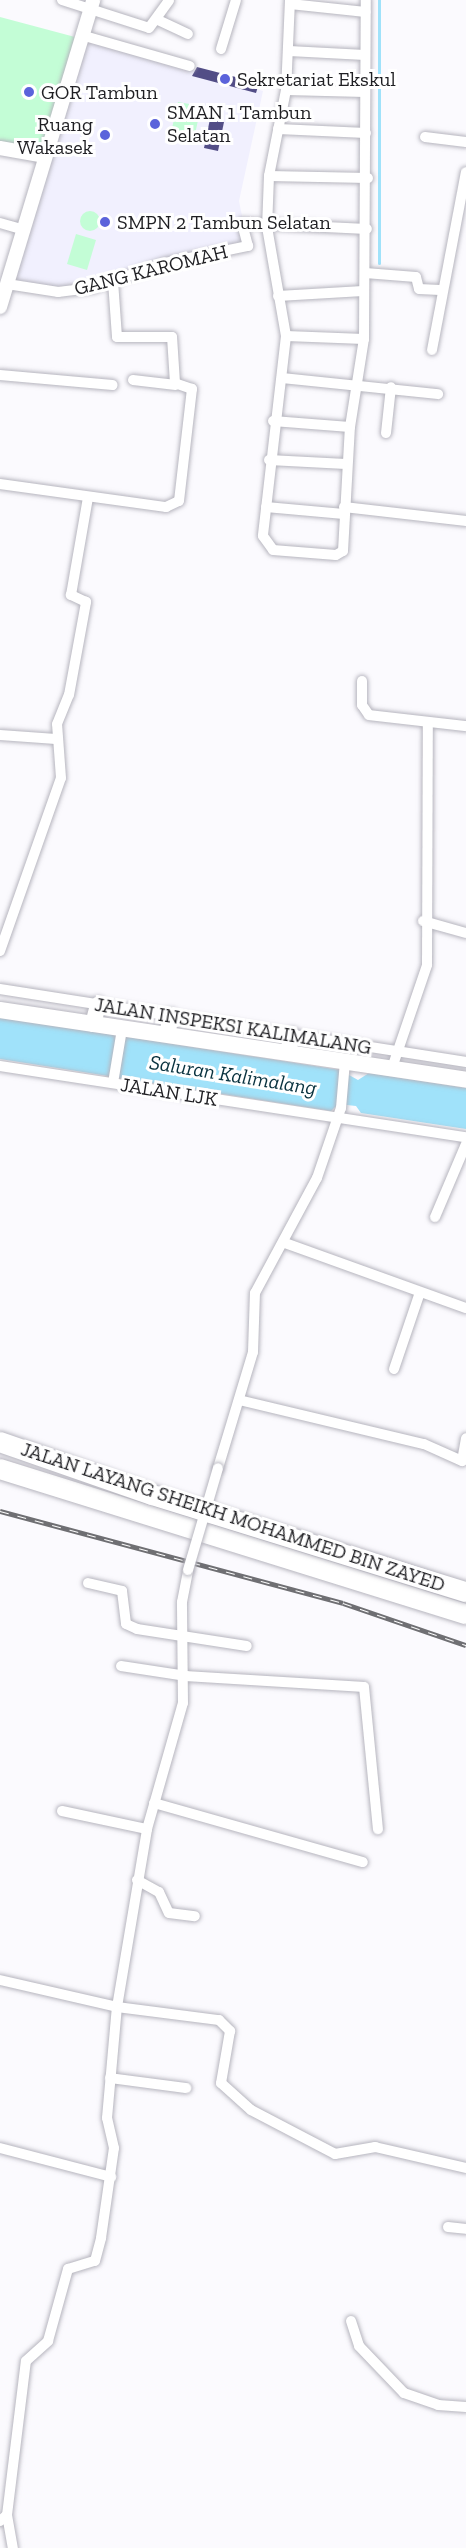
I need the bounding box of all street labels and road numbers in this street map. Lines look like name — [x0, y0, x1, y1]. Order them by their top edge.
street label: GANG KAROMAH — [72, 239, 230, 301]
street label: JALAN INSPEKSI KALIMALANG — [93, 992, 373, 1060]
street label: JALAN LJK — [119, 1073, 219, 1111]
street label: JALAN LAYANG SHEIKH MOHAMMED BIN ZAYED — [18, 1437, 448, 1597]

